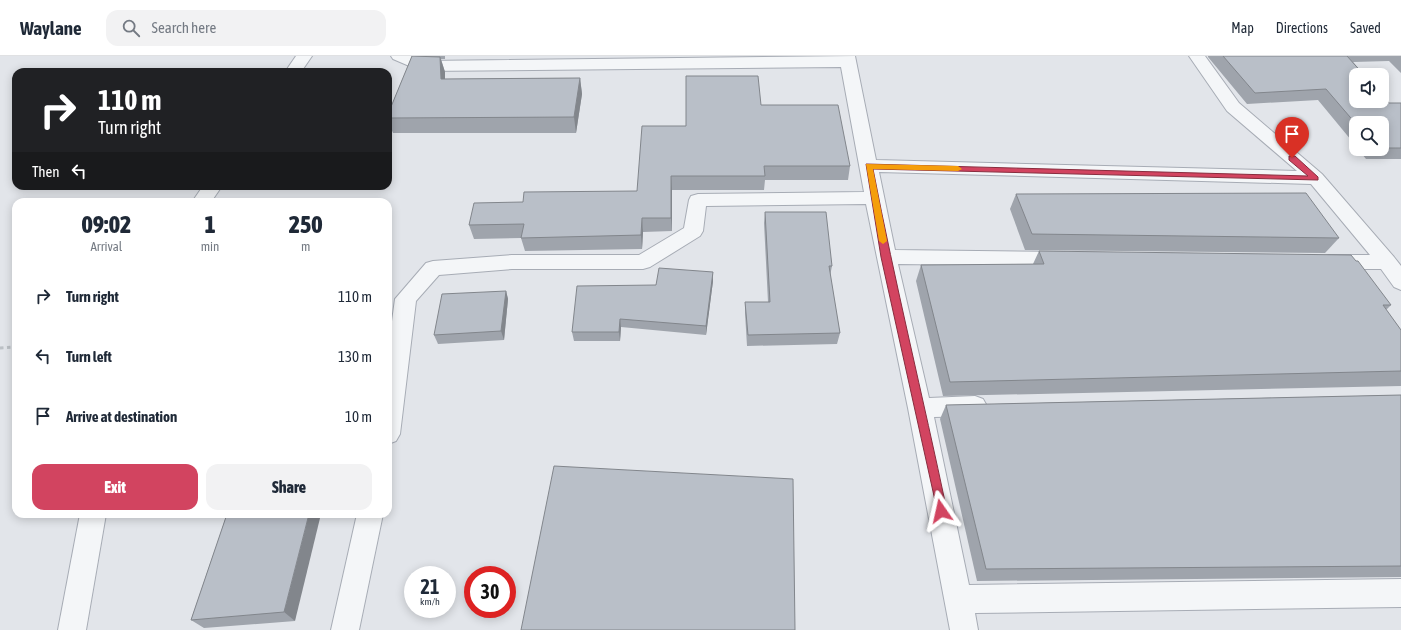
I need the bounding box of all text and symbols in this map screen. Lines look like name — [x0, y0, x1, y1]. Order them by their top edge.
search box — [106, 10, 386, 46]
text: Waylane — [20, 17, 82, 39]
icon: search — [120, 17, 142, 39]
text: Search here — [152, 19, 216, 36]
text: Map — [1231, 20, 1254, 36]
text: Directions — [1276, 20, 1328, 36]
text: Saved — [1350, 20, 1381, 36]
map controls — [1349, 68, 1389, 156]
button: sound — [1349, 68, 1389, 108]
icon: right — [32, 84, 84, 136]
text: 110 m — [98, 84, 161, 116]
button: search — [1349, 116, 1389, 156]
text: Turn right — [98, 117, 161, 138]
pin — [1275, 117, 1309, 158]
icon: arrive — [1281, 123, 1303, 145]
icon: left — [68, 160, 90, 182]
text: Then — [32, 163, 60, 180]
text: 09:02 — [81, 211, 131, 238]
text: 1 — [204, 211, 216, 238]
text: 250 — [289, 211, 323, 238]
text: Arrival — [90, 239, 122, 254]
text: min — [201, 239, 219, 254]
text: m — [301, 239, 310, 254]
icon: right — [32, 285, 54, 307]
text: Turn right — [66, 288, 119, 305]
text: 110 m — [338, 288, 372, 305]
icon: left — [32, 345, 54, 367]
text: Turn left — [66, 348, 112, 365]
text: 130 m — [338, 348, 372, 365]
icon: arrive — [32, 405, 54, 427]
text: Arrive at destination — [66, 408, 177, 425]
text: 10 m — [345, 408, 372, 425]
button: Exit — [32, 464, 198, 510]
button: Share — [206, 464, 372, 510]
position arrow — [920, 490, 962, 532]
speed limit sign: 30 — [464, 566, 516, 618]
text: 21 — [421, 575, 439, 598]
text: km/h — [420, 596, 440, 607]

